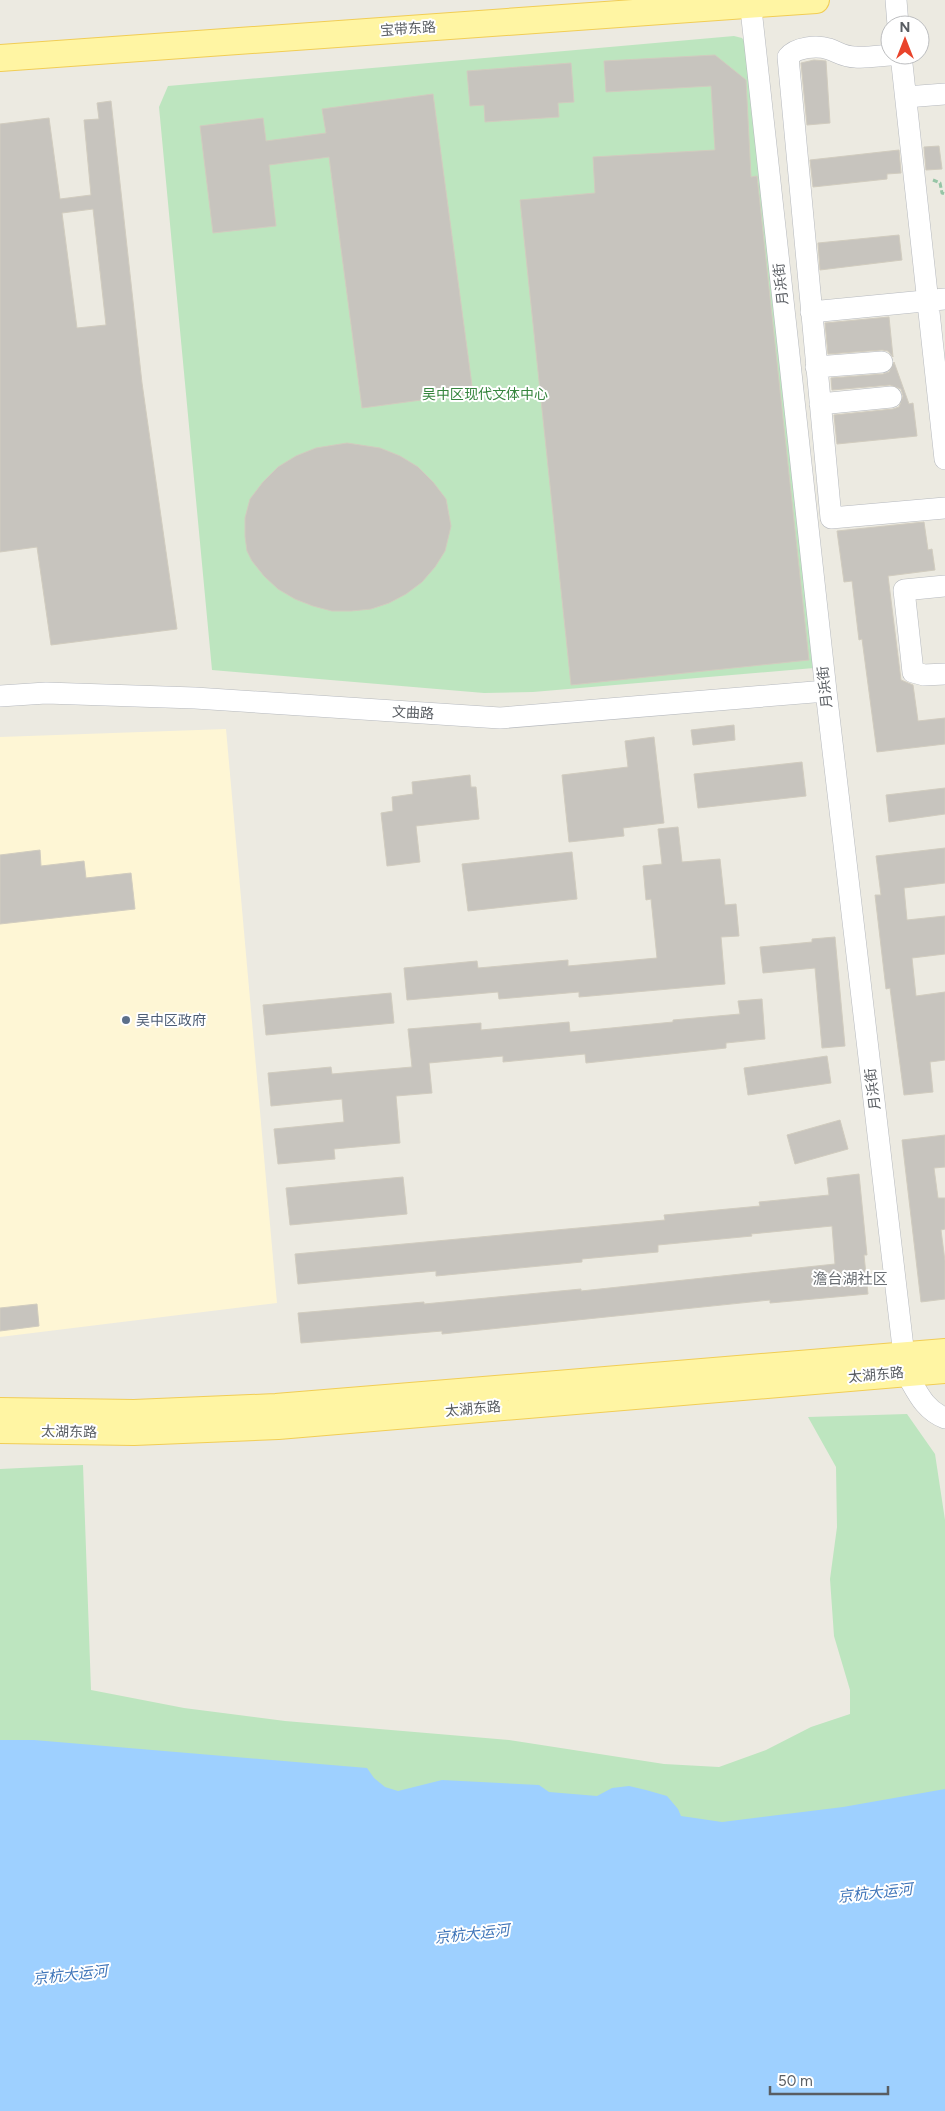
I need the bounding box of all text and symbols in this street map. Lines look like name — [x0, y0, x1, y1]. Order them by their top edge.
north arrow — [880, 15, 930, 65]
street label: 宝带东路 — [379, 19, 437, 39]
text: N — [900, 19, 910, 36]
street label: 月浜街 — [770, 262, 792, 306]
park label: 吴中区现代文体中心 — [422, 386, 548, 403]
street label: 月浜街 — [814, 665, 836, 709]
street label: 文曲路 — [392, 703, 434, 723]
place label: 吴中区政府 — [136, 1012, 206, 1029]
marker: 吴中区政府 — [120, 1014, 132, 1026]
street label: 月浜街 — [862, 1067, 884, 1111]
district label: 澹台湖社区 — [812, 1270, 888, 1288]
street label: 太湖东路 — [847, 1364, 905, 1386]
street label: 太湖东路 — [444, 1398, 502, 1420]
street label: 太湖东路 — [41, 1423, 97, 1441]
water label: 京杭大运河 — [837, 1880, 916, 1906]
water label: 京杭大运河 — [434, 1921, 513, 1947]
water label: 京杭大运河 — [32, 1962, 111, 1988]
scale bar — [770, 2064, 888, 2096]
text: 50 m — [778, 2072, 813, 2090]

